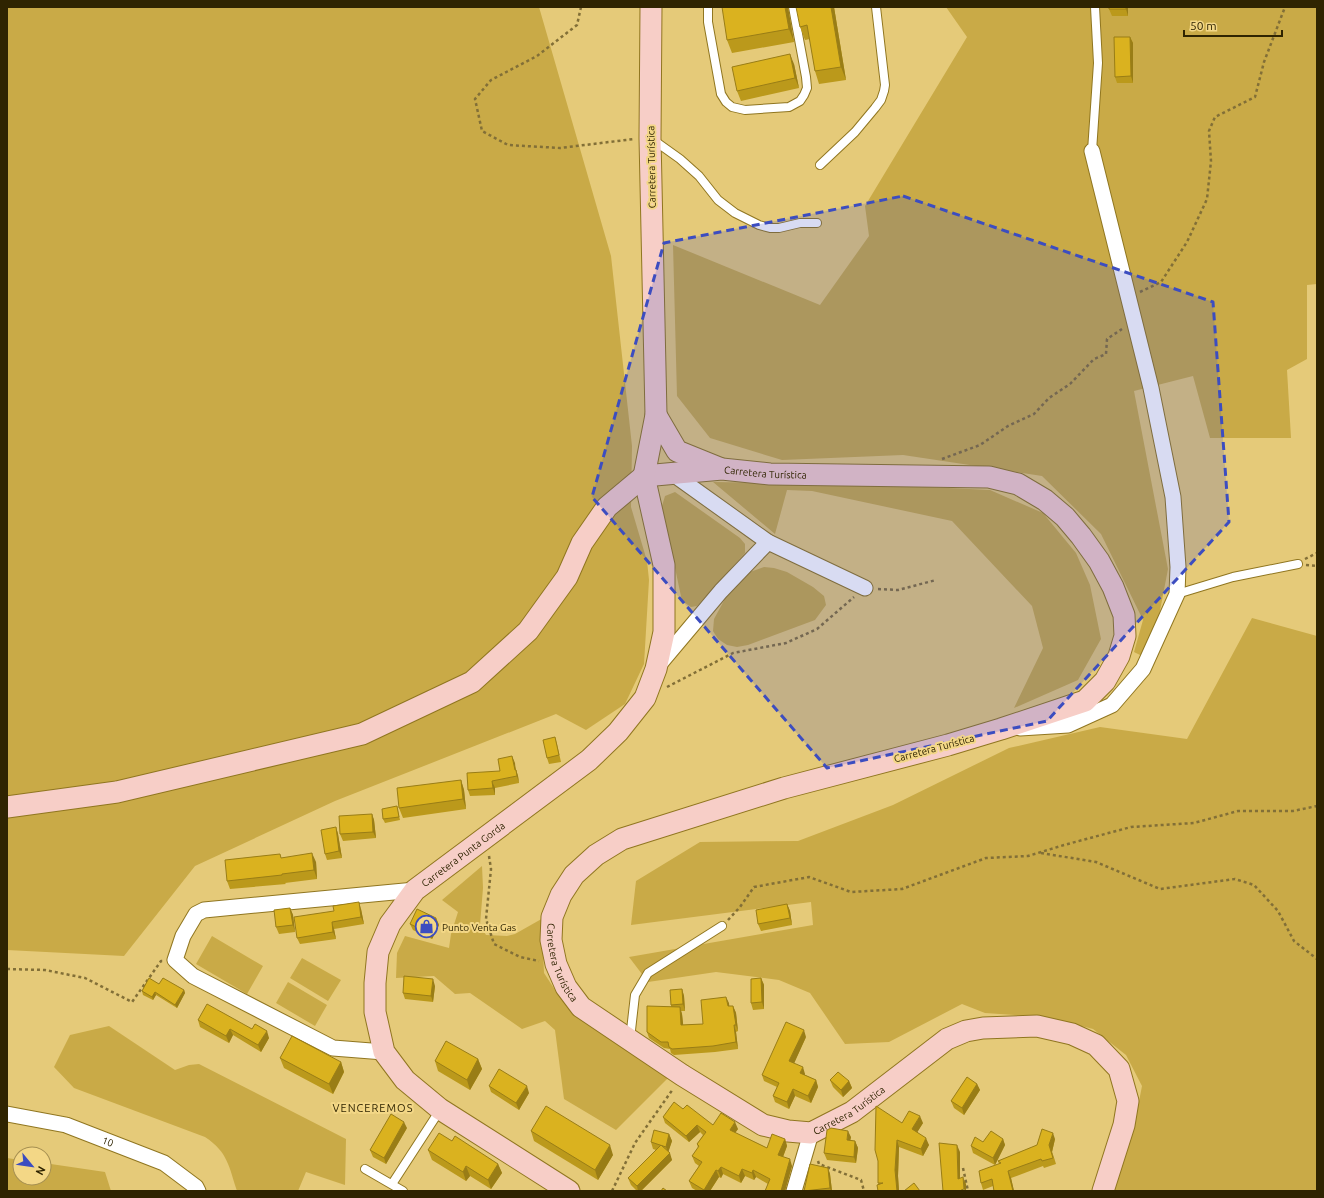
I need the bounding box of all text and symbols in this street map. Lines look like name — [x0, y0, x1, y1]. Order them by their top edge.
scale bar — [1184, 12, 1282, 38]
text: 50 m — [1190, 19, 1217, 32]
street label: Carretera Turística — [645, 126, 658, 208]
street label: Carretera Turística — [724, 464, 807, 481]
street label: Carretera Turística — [893, 732, 975, 764]
street label: Carretera Punta Gorda — [419, 820, 507, 889]
shop icon: Punto Venta Gas — [413, 914, 439, 940]
place label: Punto Venta Gas — [442, 922, 516, 933]
street label: Carretera Turística — [545, 923, 580, 1004]
street label: Carretera Turística — [811, 1084, 887, 1137]
district label: VENCEREMOS — [333, 1102, 413, 1114]
street label: 10 — [101, 1135, 115, 1149]
north arrow — [12, 1146, 52, 1186]
text: N — [34, 1164, 48, 1177]

